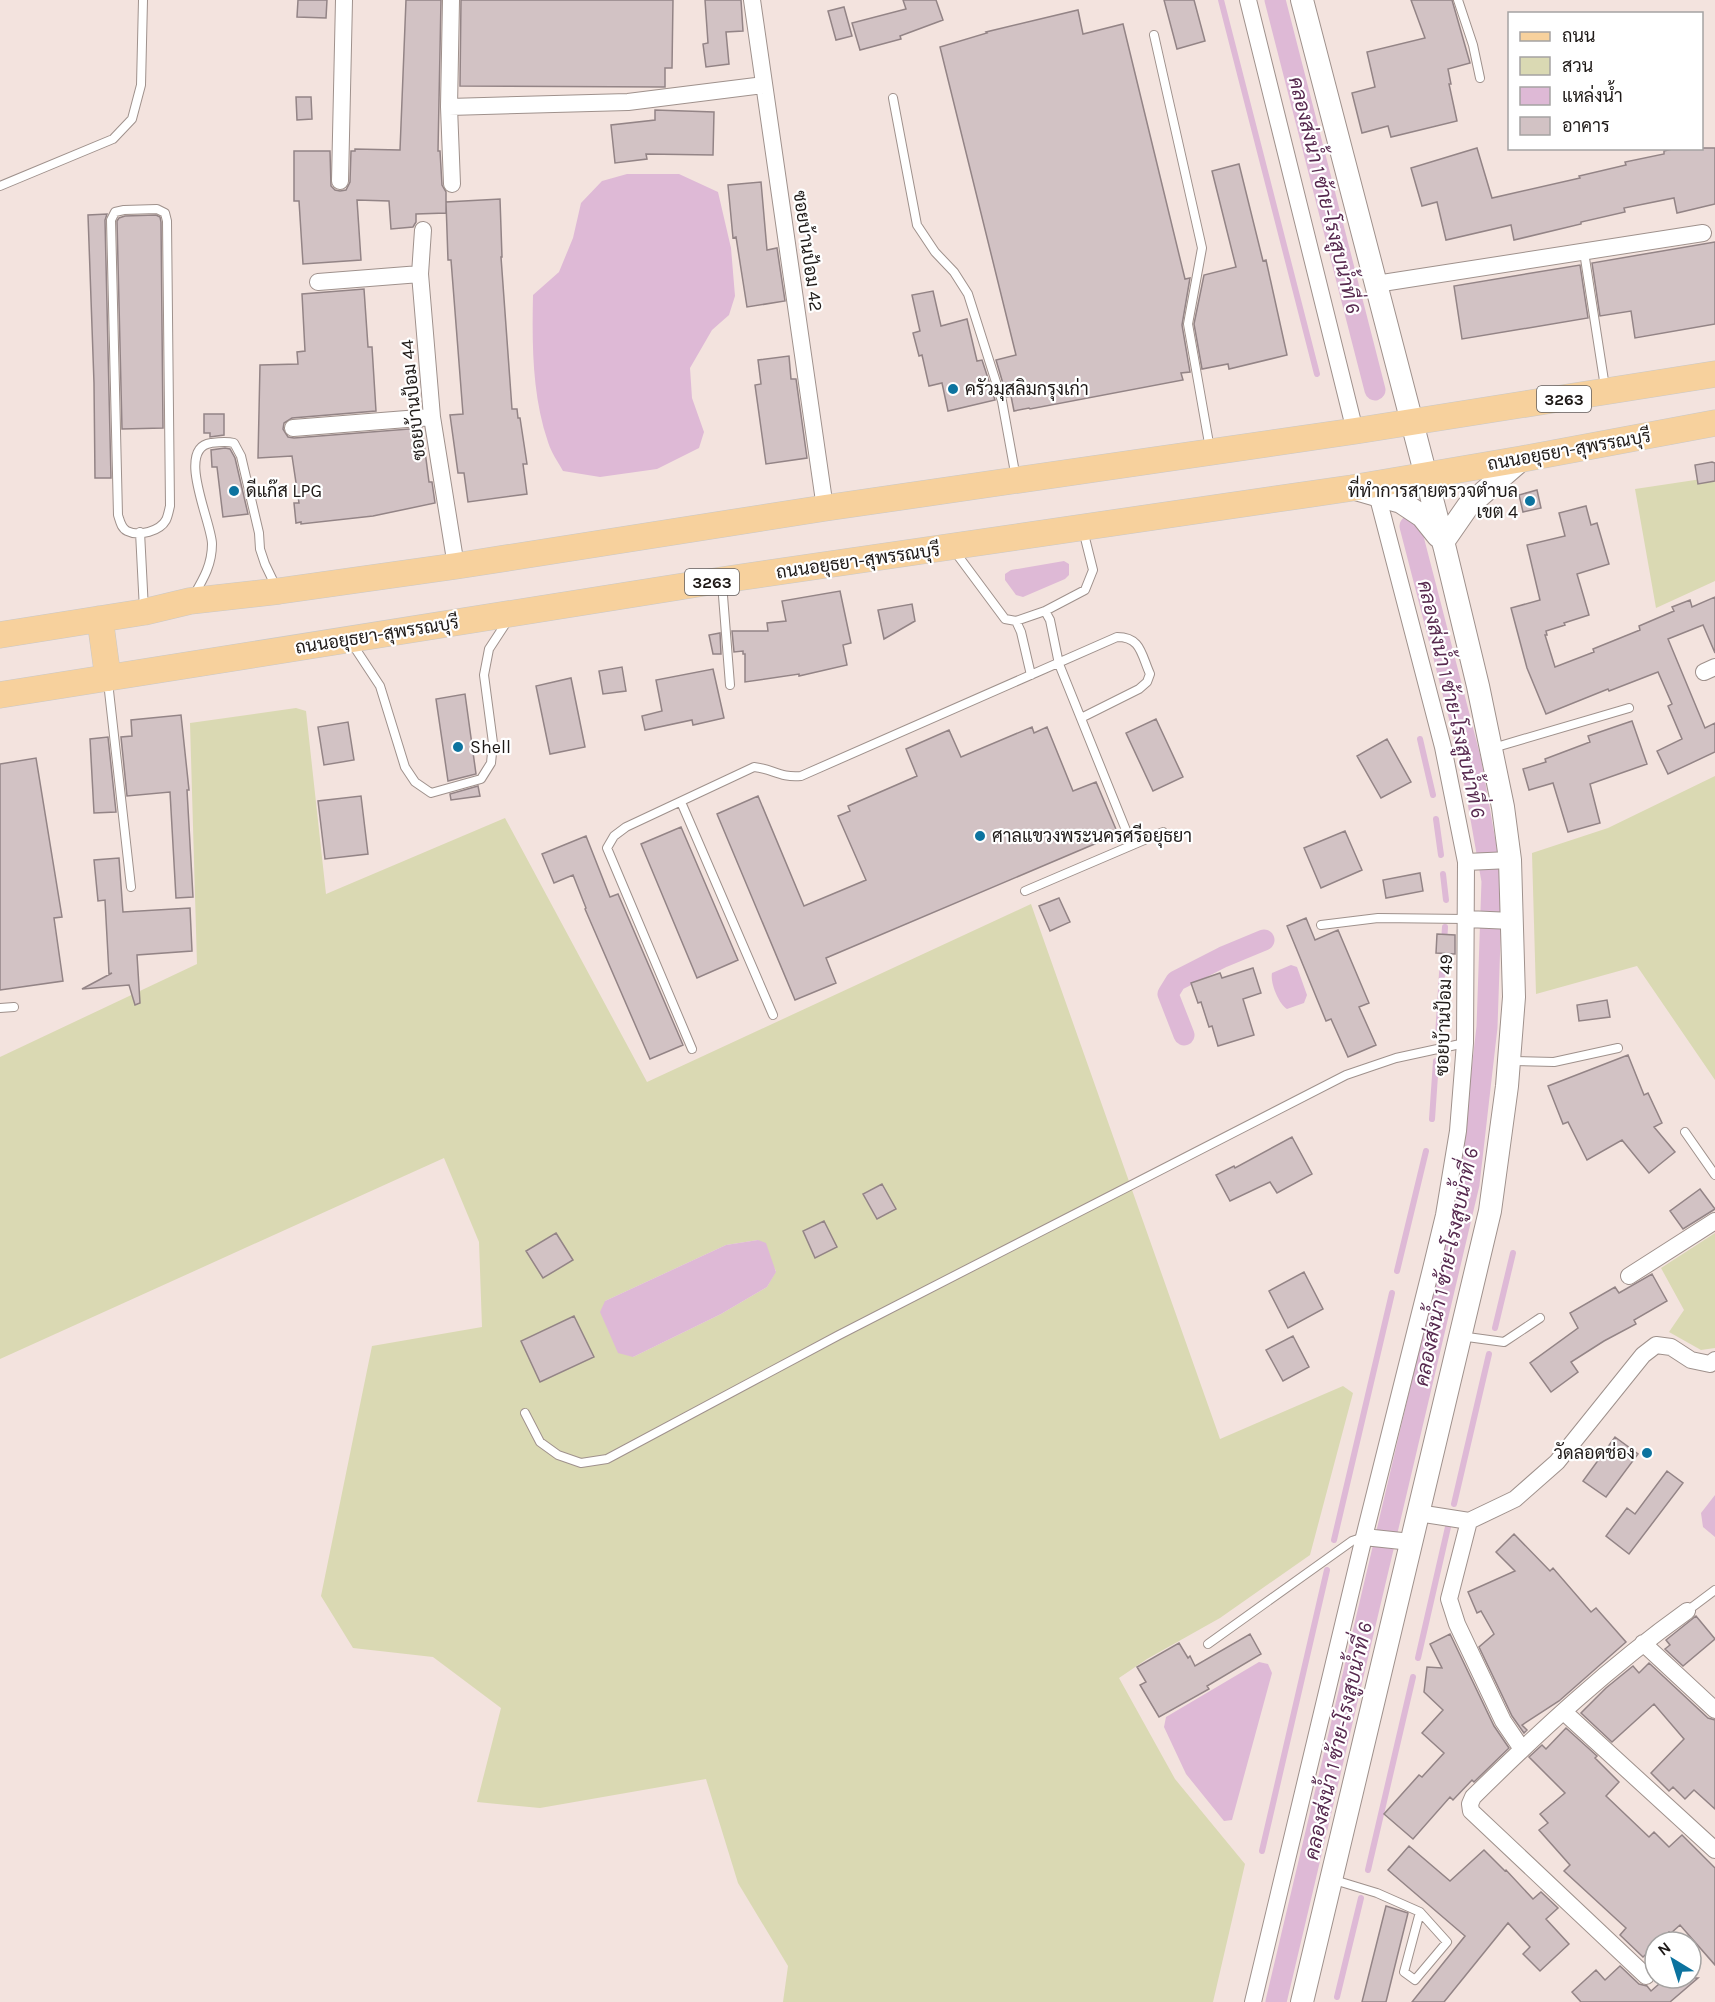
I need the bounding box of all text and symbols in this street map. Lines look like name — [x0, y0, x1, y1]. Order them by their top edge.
legend — [1508, 12, 1703, 150]
text: ถนน — [1562, 25, 1595, 47]
text: สวน — [1562, 55, 1593, 77]
water label: คลองส่งน้ำ 1 ซ้าย-โรงสูบน้ำที่ 6 — [1281, 73, 1372, 317]
text: แหล่งน้ำ — [1562, 80, 1623, 107]
text: อาคาร — [1562, 115, 1610, 137]
street label: ซอยบ้านป้อม 42 — [789, 189, 828, 313]
street label: ซอยบ้านป้อม 44 — [395, 338, 430, 462]
place label: ครัวมุสลิมกรุงเก่า — [965, 377, 1089, 401]
marker: ครัวมุสลิมกรุงเก่า — [946, 382, 960, 396]
road number: 3263 — [1537, 386, 1591, 412]
street label: ถนนอยุธยา-สุพรรณบุรี — [1485, 423, 1653, 476]
place label: ที่ทำการสายตรวจตำบล เขต 4 — [1348, 475, 1518, 523]
place label: ดีแก๊ส LPG — [246, 478, 322, 502]
marker: ดีแก๊ส LPG — [227, 484, 241, 498]
marker: ที่ทำการสายตรวจตำบล เขต 4 — [1523, 494, 1537, 508]
street label: ถนนอยุธยา-สุพรรณบุรี — [774, 537, 942, 584]
road number: 3263 — [685, 569, 739, 595]
water label: คลองส่งน้ำ 1 ซ้าย-โรงสูบน้ำที่ 6 — [1410, 577, 1497, 821]
street label: ถนนอยุธยา-สุพรรณบุรี — [293, 609, 461, 660]
place label: Shell — [470, 736, 511, 758]
marker: Shell — [451, 740, 465, 754]
place label: ศาลแขวงพระนครศรีอยุธยา — [992, 823, 1192, 848]
marker: ศาลแขวงพระนครศรีอยุธยา — [973, 829, 987, 843]
street label: ซอยบ้านป้อม 49 — [1430, 954, 1457, 1076]
water label: คลองส่งน้ำ 1 ซ้าย-โรงสูบน้ำที่ 6 — [1403, 1144, 1486, 1389]
place label: วัดลอดช่อง — [1554, 1441, 1635, 1464]
marker: วัดลอดช่อง — [1640, 1446, 1654, 1460]
water label: คลองส่งน้ำ 1 ซ้าย-โรงสูบน้ำที่ 6 — [1293, 1618, 1380, 1863]
north arrow — [1643, 1930, 1703, 1990]
text: N — [1654, 1938, 1674, 1960]

